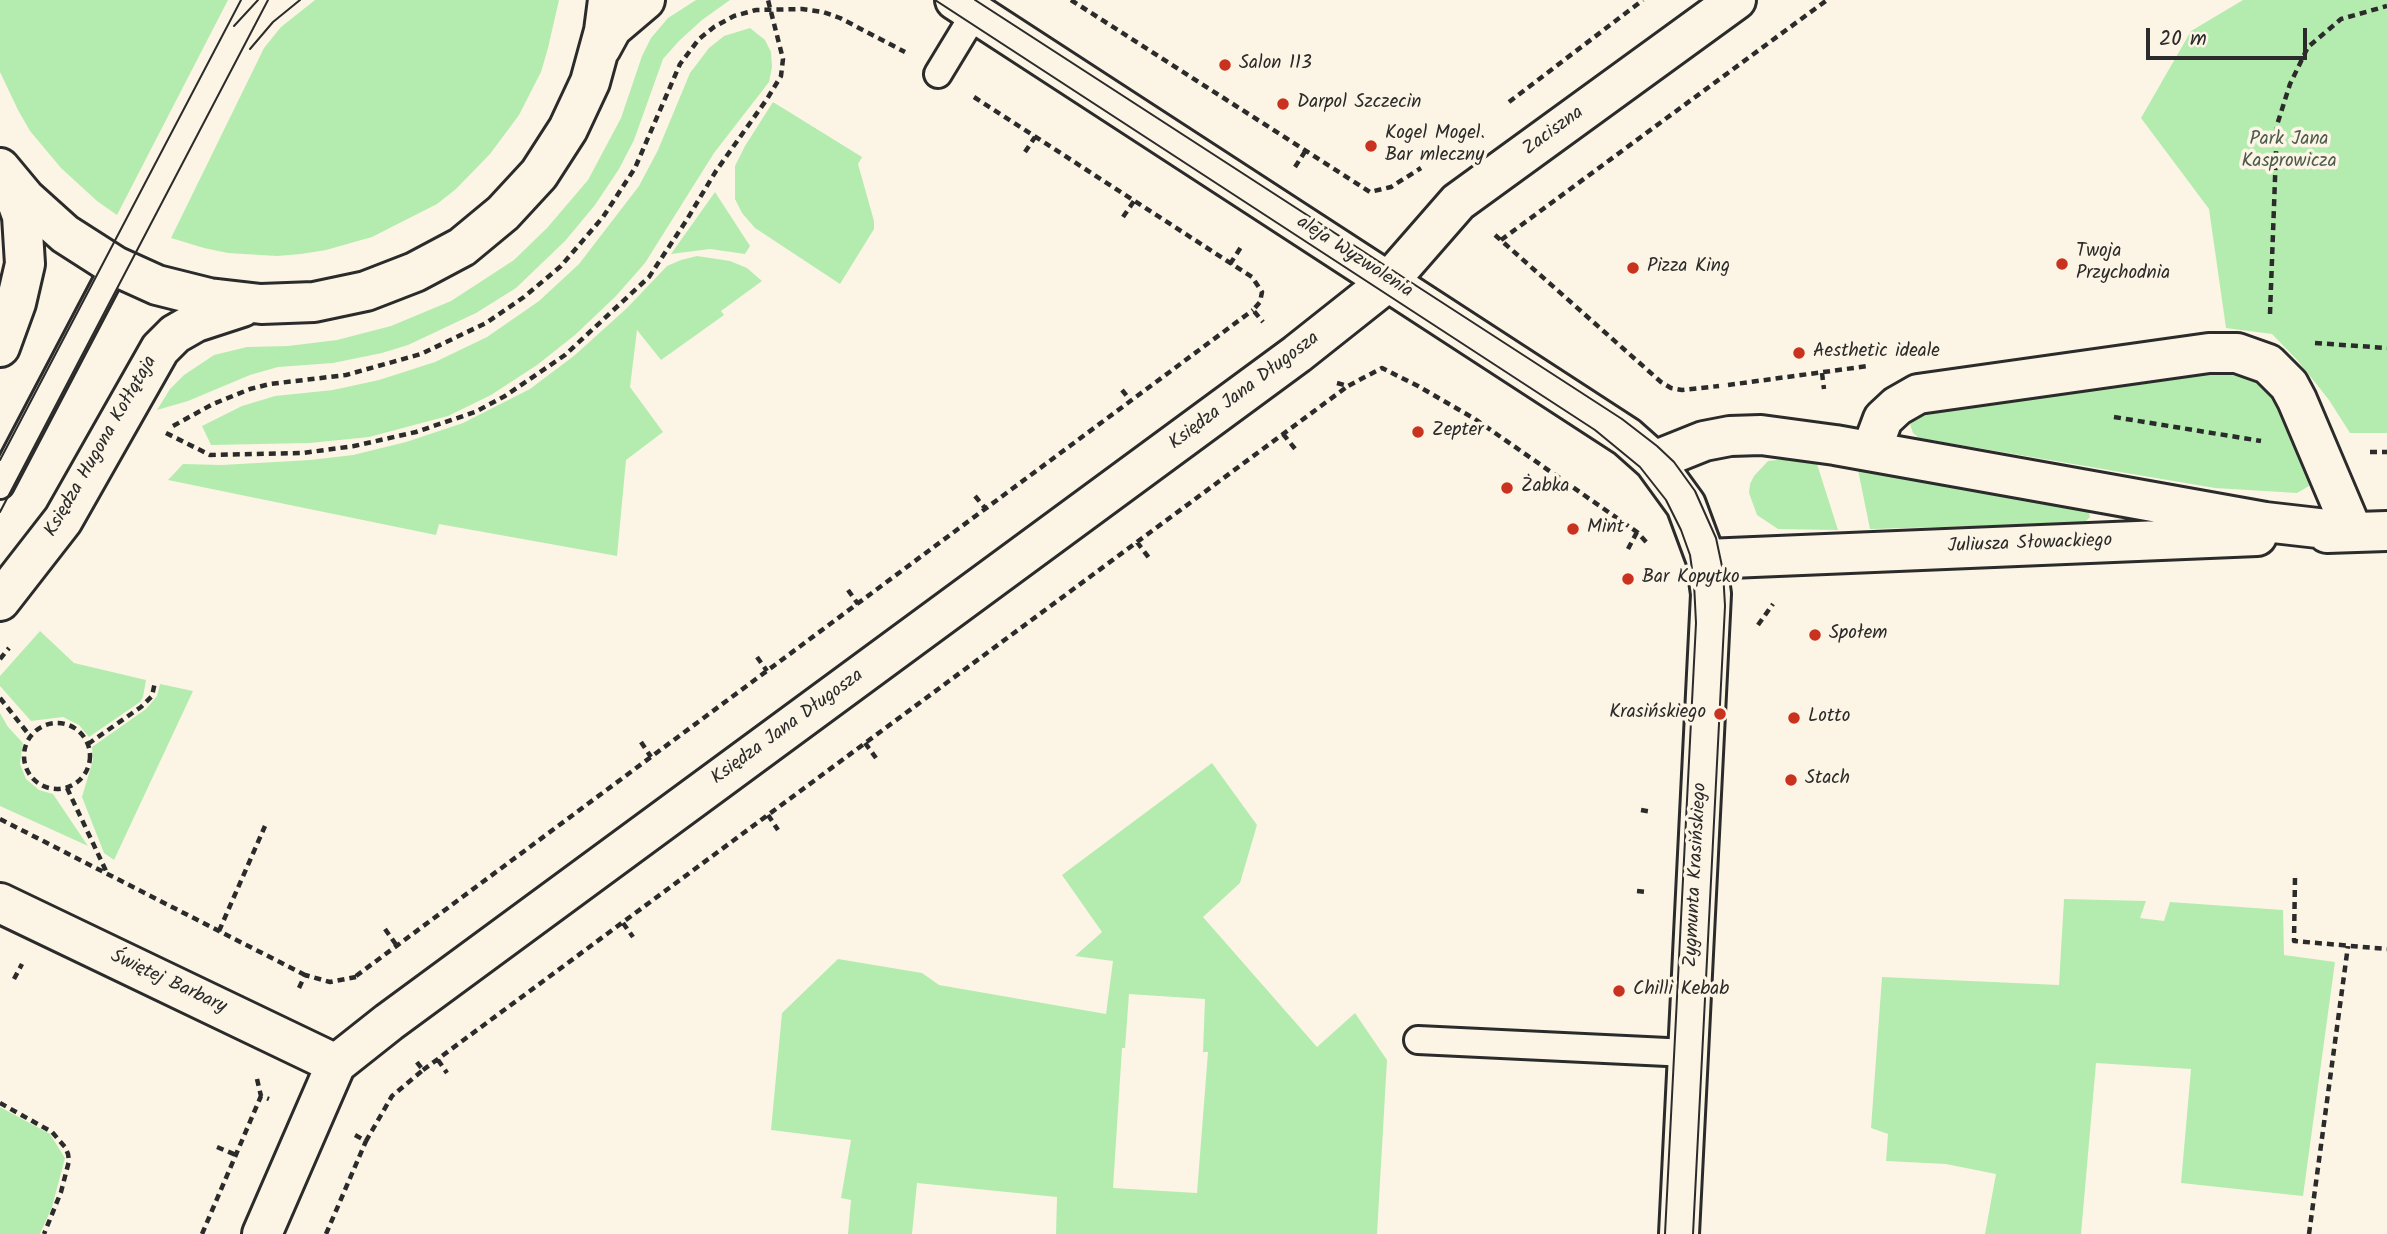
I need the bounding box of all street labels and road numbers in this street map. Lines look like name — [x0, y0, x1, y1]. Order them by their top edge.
street label: Zaciszna — [1519, 102, 1589, 162]
street label: aleja Wyzwolenia — [1292, 212, 1416, 304]
street label: Księdza Jana Długosza — [1165, 328, 1325, 456]
street label: Księdza Hugona Kołłątaja — [41, 352, 163, 542]
street label: Juliusza Słowackiego — [1947, 531, 2113, 559]
street label: Księdza Jana Długosza — [708, 665, 868, 791]
street label: Zygmunta Krasińskiego — [1681, 782, 1713, 968]
street label: Świętej Barbary — [106, 946, 230, 1020]

